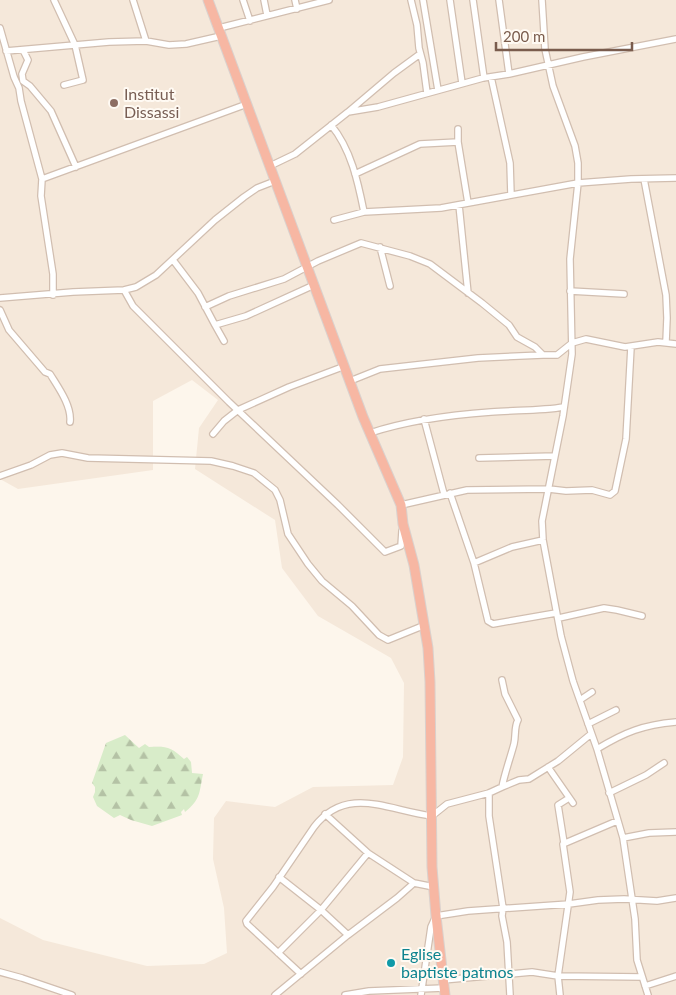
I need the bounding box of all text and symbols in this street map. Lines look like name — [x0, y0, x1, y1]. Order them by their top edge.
scale bar — [496, 20, 632, 52]
text: 200 m — [503, 27, 545, 45]
place label: Institut Dissassi — [124, 84, 179, 121]
marker: Institut Dissassi — [108, 97, 120, 109]
place label: Eglise baptiste patmos — [401, 944, 514, 981]
marker: Eglise baptiste patmos — [385, 957, 397, 969]

